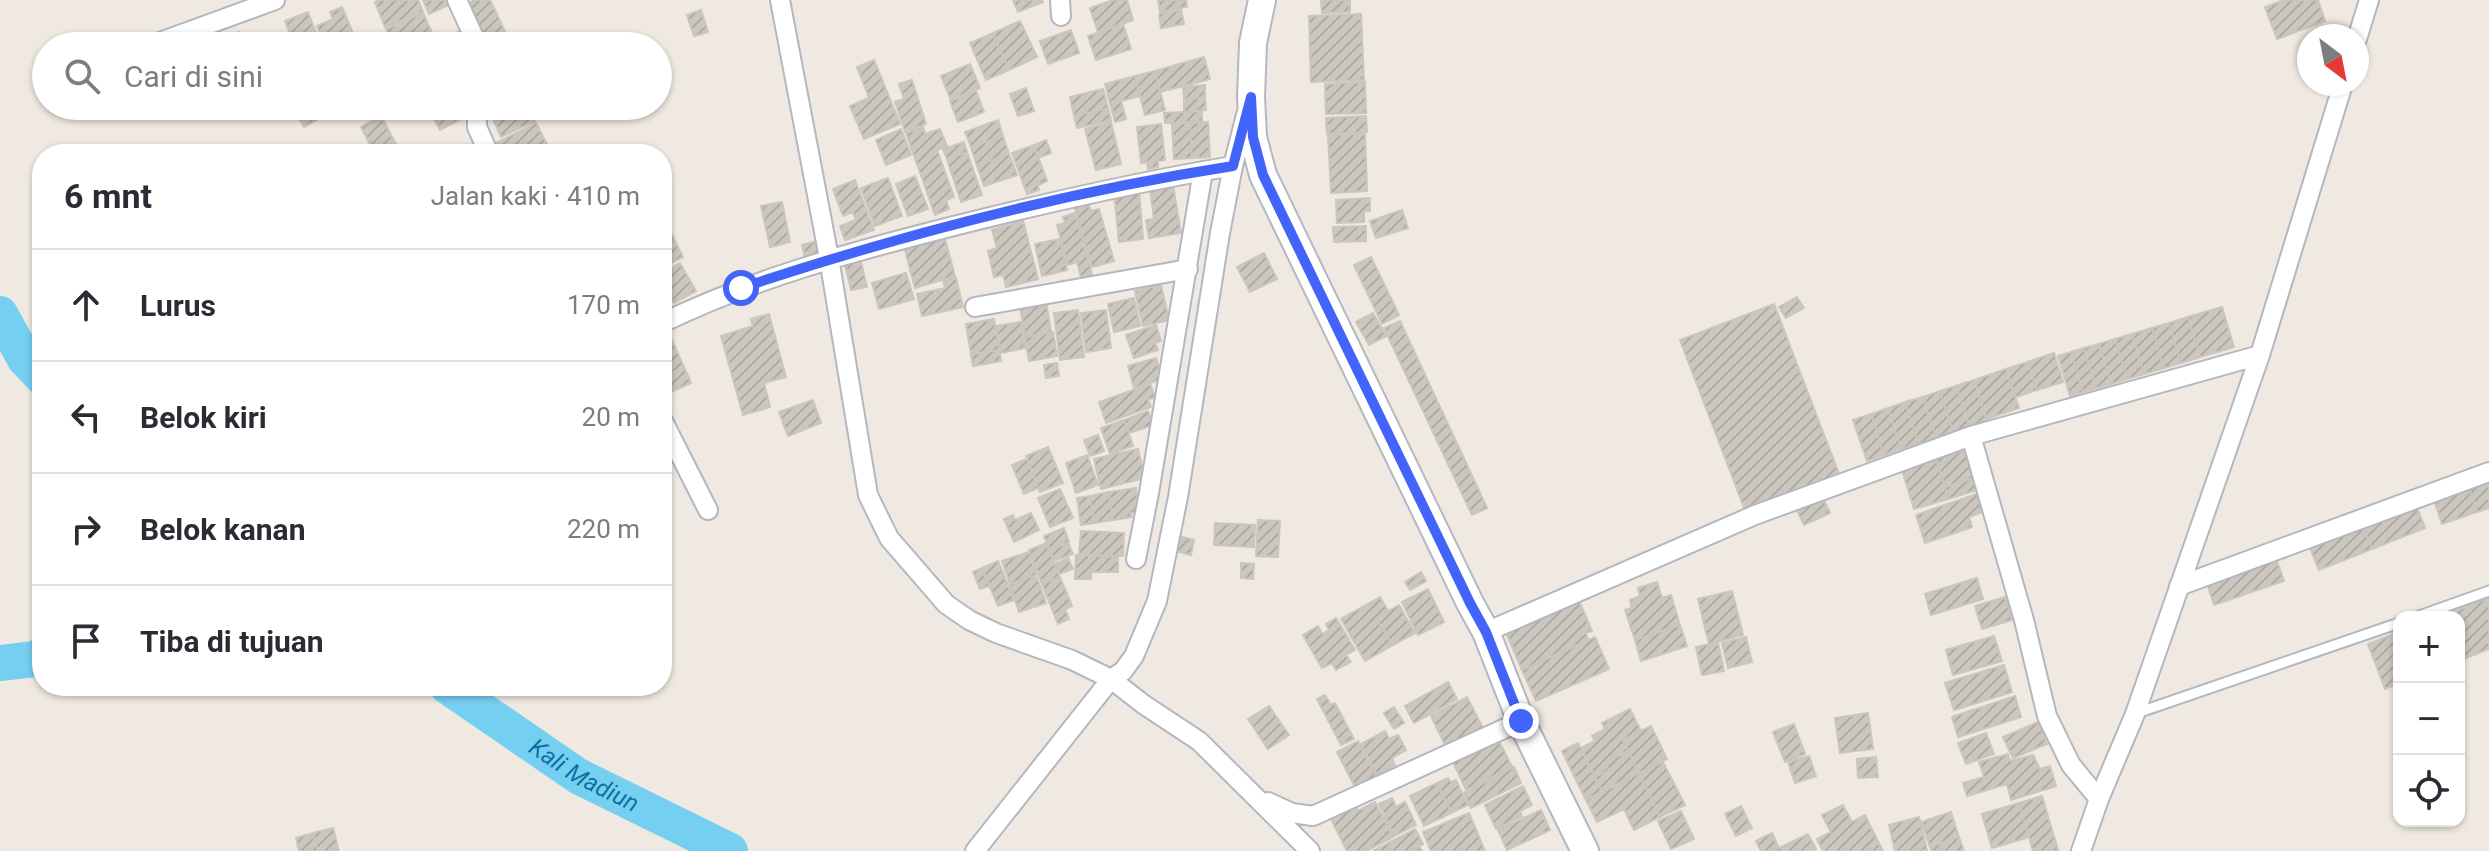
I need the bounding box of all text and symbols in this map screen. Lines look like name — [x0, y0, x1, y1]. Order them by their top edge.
north arrow — [2297, 24, 2369, 96]
search box — [32, 32, 672, 120]
icon: search — [60, 54, 104, 98]
text: Cari di sini — [124, 59, 263, 94]
text: 6 mnt — [64, 176, 152, 216]
text: Jalan kaki · 410 m — [431, 181, 640, 211]
route start — [723, 270, 759, 306]
icon: ahead — [64, 283, 108, 327]
text: Lurus — [140, 288, 216, 323]
text: 170 m — [567, 290, 640, 320]
icon: left — [64, 395, 108, 439]
text: Belok kiri — [140, 400, 267, 435]
text: 20 m — [582, 402, 640, 432]
icon: right — [64, 507, 108, 551]
text: Belok kanan — [140, 512, 305, 547]
text: 220 m — [567, 514, 640, 544]
map controls — [2393, 611, 2465, 827]
button: + — [2393, 611, 2465, 683]
icon: arrive — [64, 619, 108, 663]
text: Tiba di tujuan — [140, 624, 324, 659]
button: − — [2393, 683, 2465, 755]
route end — [1503, 703, 1539, 739]
water label: Kali Madiun — [524, 733, 643, 818]
button: locate — [2393, 755, 2465, 827]

